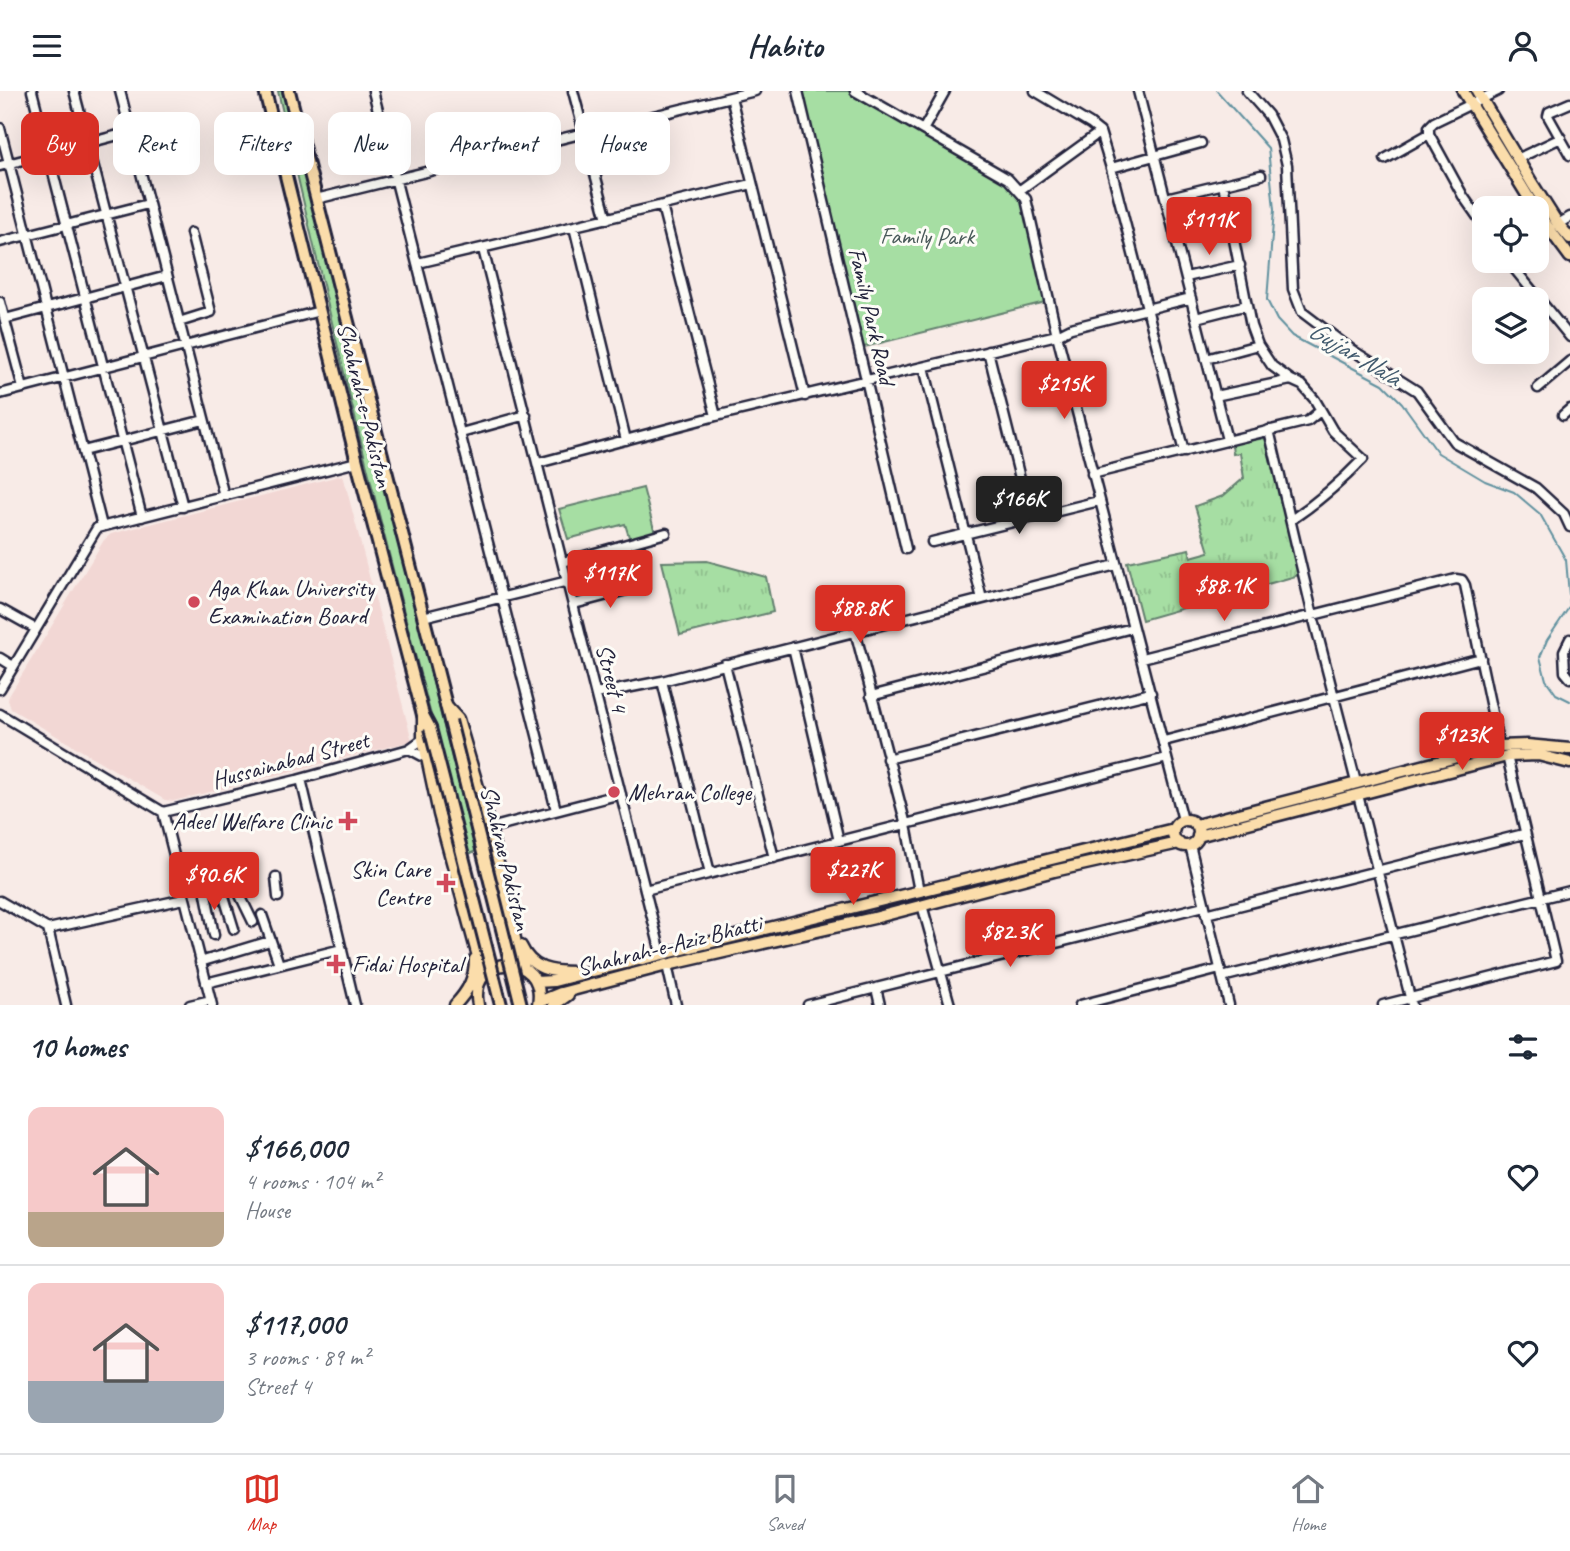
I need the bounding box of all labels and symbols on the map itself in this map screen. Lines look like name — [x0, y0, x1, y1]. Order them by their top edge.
pin: $111K — [1160, 197, 1258, 257]
park label: Family Park — [880, 221, 976, 251]
street label: Family Park Road — [842, 245, 903, 391]
water label: Gujjar Nala — [1303, 313, 1409, 395]
street label: Shahrah-e-Pakistan — [330, 320, 400, 491]
pin: $215K — [1015, 361, 1113, 421]
pin: $166K — [970, 477, 1068, 536]
pin: $117K — [561, 551, 659, 610]
pin: $88.1K — [1167, 563, 1281, 623]
place label: Aga Khan University Examination Board — [208, 573, 376, 631]
pin: $88.8K — [803, 585, 917, 645]
marker: Aga Khan University Examination Board — [186, 594, 202, 610]
street label: Street 4 — [589, 641, 635, 717]
pin: $123K — [1413, 713, 1511, 772]
street label: Hussainabad Street — [208, 724, 374, 795]
place label: Mehran College — [628, 777, 753, 807]
street label: Shahrae Pakistan — [474, 783, 539, 934]
marker: Mehran College — [606, 784, 622, 800]
place label: Adeel Welfare Clinic — [173, 806, 334, 836]
marker: Adeel Welfare Clinic — [338, 811, 358, 831]
pin: $227K — [804, 847, 902, 907]
pin: $90.6K — [157, 853, 271, 912]
place label: Skin Care Centre — [350, 854, 432, 912]
marker: Skin Care Centre — [436, 873, 456, 893]
street label: Shahrah-e-Aziz Bhatti — [574, 907, 768, 982]
pin: $82.3K — [953, 909, 1067, 969]
place label: Fidai Hospital — [352, 949, 467, 979]
marker: Fidai Hospital — [326, 954, 346, 974]

